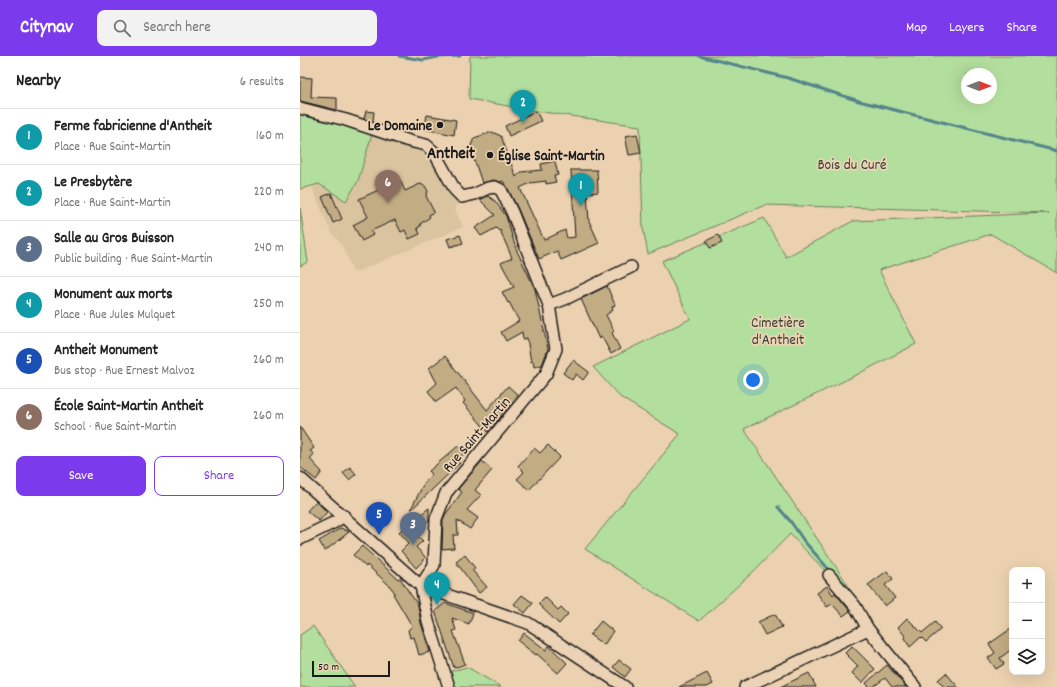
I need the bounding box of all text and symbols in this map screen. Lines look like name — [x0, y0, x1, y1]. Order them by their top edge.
search box — [97, 10, 377, 46]
text: Citynav — [20, 15, 73, 42]
icon: search — [111, 17, 133, 39]
text: Search here — [143, 17, 211, 39]
text: Map — [906, 18, 927, 38]
text: Layers — [949, 18, 984, 38]
text: Share — [1006, 18, 1037, 38]
north arrow — [961, 68, 997, 104]
text: Nearby — [16, 70, 60, 94]
text: 6 results — [240, 73, 284, 92]
pin: 2 — [510, 90, 536, 123]
text: Ferme fabricienne d'Antheit — [54, 116, 212, 138]
place label: Le Domaine — [368, 116, 432, 138]
marker: Le Domaine — [435, 120, 445, 130]
text: 1 — [28, 127, 30, 146]
text: 160 m — [256, 127, 284, 146]
text: Place · Rue Saint-Martin — [54, 138, 171, 157]
district label: Antheit — [427, 143, 476, 167]
place label: Église Saint-Martin — [498, 146, 605, 168]
marker: Église Saint-Martin — [485, 150, 495, 160]
park label: Bois du Curé — [817, 155, 887, 177]
pin: 6 — [375, 170, 401, 203]
text: Le Presbytère — [54, 172, 132, 194]
pin: 1 — [568, 173, 594, 206]
text: 2 — [26, 183, 32, 202]
text: 220 m — [254, 183, 284, 202]
text: Place · Rue Saint-Martin — [54, 194, 171, 213]
text: Salle au Gros Buisson — [54, 228, 174, 250]
text: 3 — [26, 239, 32, 258]
text: 240 m — [254, 239, 284, 258]
text: Public building · Rue Saint-Martin — [54, 250, 212, 269]
text: Monument aux morts — [54, 284, 173, 306]
text: 4 — [26, 295, 32, 314]
text: 250 m — [253, 295, 284, 314]
text: Place · Rue Jules Mulquet — [54, 306, 175, 325]
park label: Cimetière d'Antheit — [751, 313, 805, 352]
text: Antheit Monument — [54, 340, 158, 362]
text: 5 — [26, 351, 32, 370]
text: 260 m — [253, 351, 284, 370]
text: Bus stop · Rue Ernest Malvoz — [54, 362, 194, 381]
your location — [743, 370, 763, 390]
street label: Rue Saint-Martin — [438, 392, 517, 478]
text: École Saint-Martin Antheit — [54, 396, 204, 418]
text: 6 — [26, 407, 32, 426]
text: 260 m — [253, 407, 284, 426]
text: School · Rue Saint-Martin — [54, 418, 176, 437]
button: Save — [16, 456, 146, 496]
button: Share — [154, 456, 284, 496]
pin: 5 — [366, 502, 392, 535]
pin: 3 — [400, 512, 426, 545]
map controls — [1009, 567, 1045, 675]
button: + — [1009, 567, 1045, 603]
pin: 4 — [424, 572, 450, 605]
button: − — [1009, 603, 1045, 639]
button: layers — [1009, 639, 1045, 675]
scale bar — [312, 659, 390, 678]
text: 50 m — [318, 660, 339, 676]

